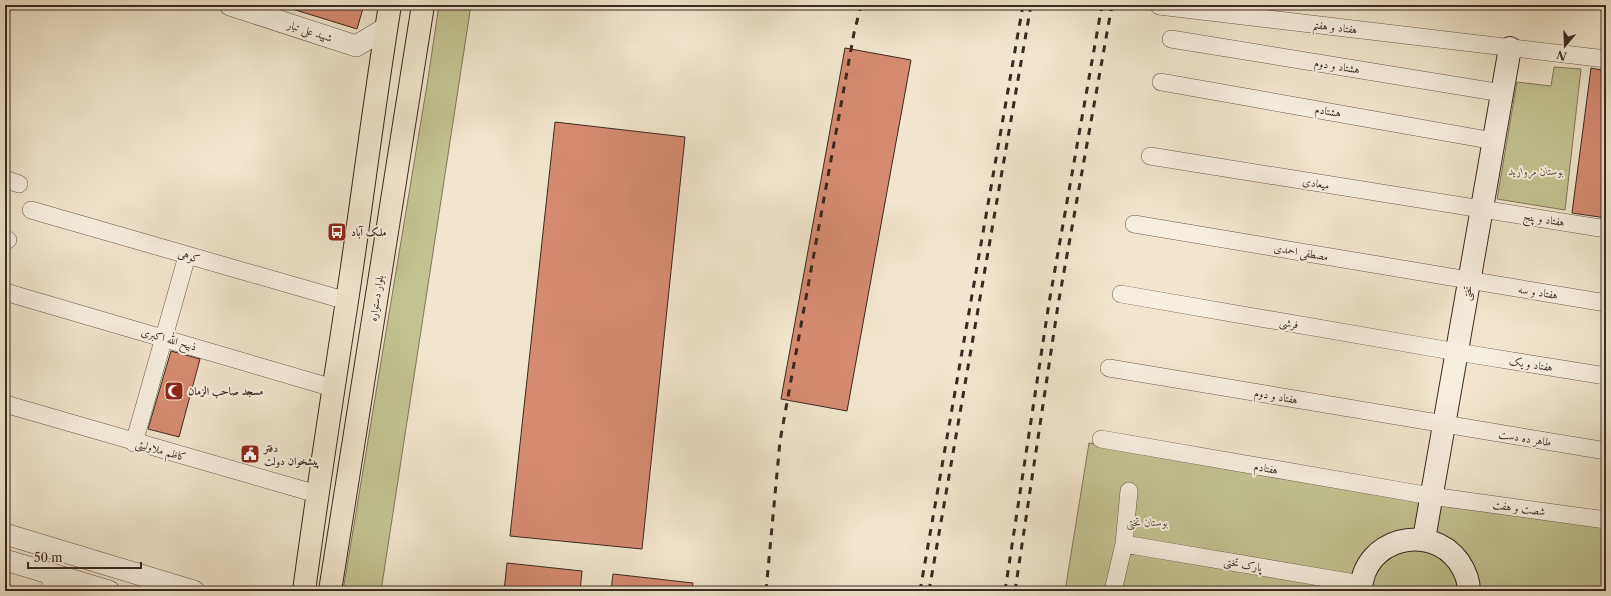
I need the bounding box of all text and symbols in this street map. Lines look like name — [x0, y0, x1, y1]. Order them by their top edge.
street label: شهید علی تبار — [284, 17, 334, 47]
street label: هفتاد و هفتم — [1311, 17, 1358, 41]
north arrow — [1545, 26, 1585, 66]
text: N — [1555, 47, 1569, 64]
street label: هشتاد و دوم — [1313, 55, 1361, 79]
street label: هشتادم — [1313, 102, 1342, 123]
park label: بوستان مروارید — [1509, 164, 1563, 179]
street label: میعادی — [1302, 174, 1330, 192]
street label: هفتاد و پنج — [1522, 209, 1566, 233]
bus stop icon: ملک آباد — [326, 221, 348, 243]
place label: ملک آباد — [351, 225, 387, 239]
street label: مصطفی احمدی — [1272, 240, 1329, 266]
street label: کوهی — [176, 246, 202, 266]
street label: بلوار دستواره — [365, 274, 387, 322]
street label: هفتاد و سه — [1517, 282, 1559, 302]
street label: تختی — [1459, 284, 1477, 302]
street label: فرشی — [1278, 314, 1299, 333]
street label: ذبیح الله اکبری — [139, 322, 199, 357]
street label: هفتاد و یک — [1508, 354, 1554, 374]
mosque icon: مسجد صاحب الزمان — [163, 380, 185, 402]
place label: مسجد صاحب الزمان — [188, 384, 263, 399]
street label: هفتاد و دوم — [1253, 385, 1299, 410]
street label: طاهر ده دست — [1497, 427, 1552, 450]
street label: کاظم ملاولیئی — [133, 436, 188, 468]
place label: دفتر پیشخوان دولت — [262, 441, 319, 469]
public building icon: دفتر پیشخوان دولت — [239, 443, 261, 465]
street label: هفتادم — [1252, 459, 1279, 480]
street label: شصت و هفت — [1492, 497, 1546, 519]
park label: بوستان تختی — [1126, 515, 1168, 531]
scale bar — [28, 544, 141, 570]
text: 50 m — [34, 550, 63, 565]
street label: پارک تختی — [1222, 554, 1264, 576]

